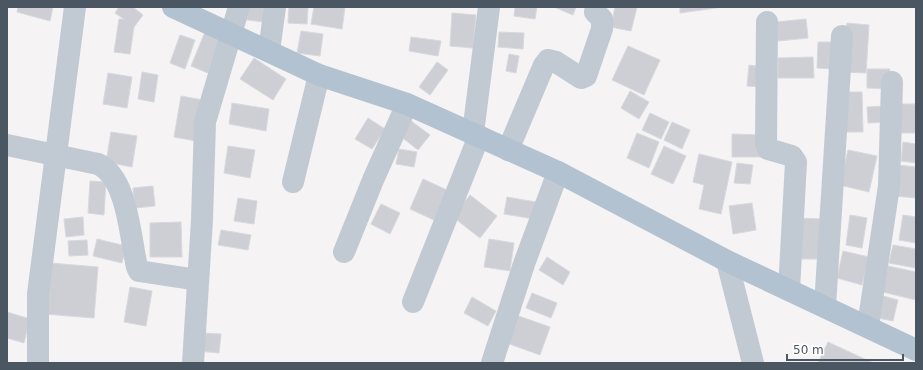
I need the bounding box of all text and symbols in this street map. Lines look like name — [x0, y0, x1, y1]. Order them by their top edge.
scale bar — [787, 336, 903, 362]
text: 50 m — [793, 343, 824, 357]

